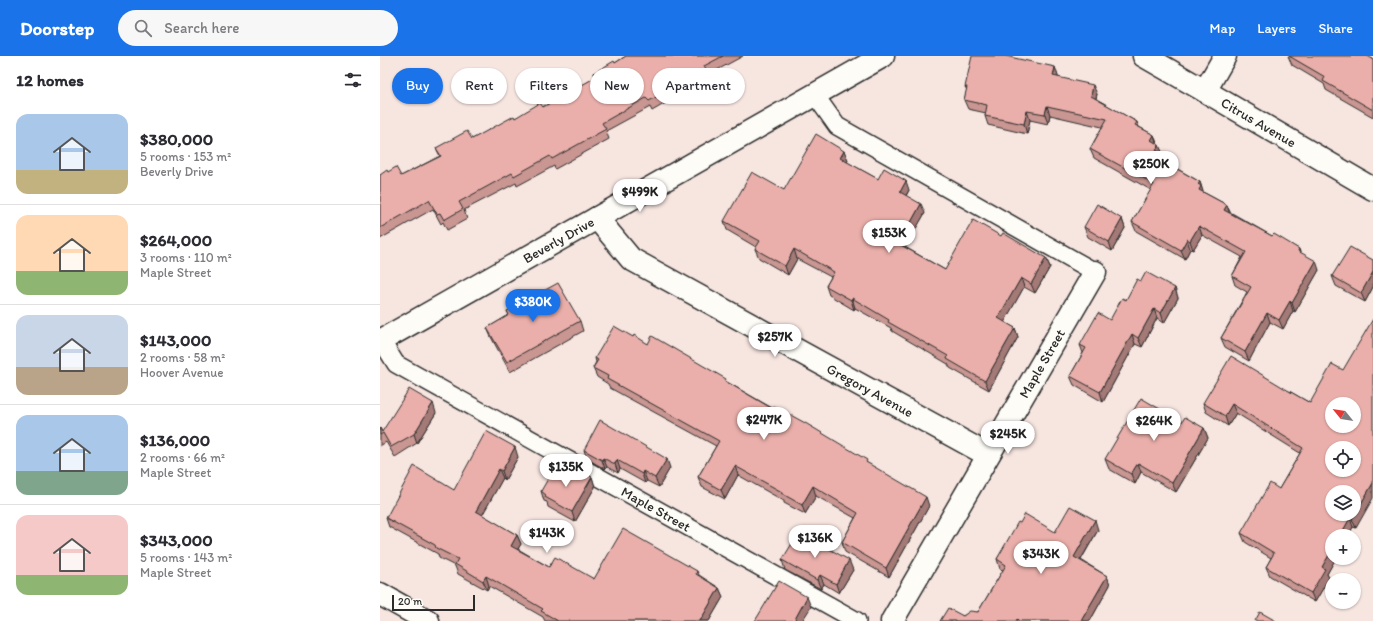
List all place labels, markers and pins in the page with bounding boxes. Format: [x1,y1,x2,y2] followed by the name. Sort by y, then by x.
[1123,151,1179,185] pin: $250K
[612,179,668,213] pin: $499K
[861,220,917,254] pin: $153K
[505,289,561,323] pin: $380K
[747,324,803,358] pin: $257K
[736,407,792,441] pin: $247K
[1126,408,1182,442] pin: $264K
[980,421,1036,455] pin: $245K
[538,454,594,488] pin: $135K
[519,520,575,554] pin: $143K
[787,525,843,559] pin: $136K
[1013,541,1069,575] pin: $343K

